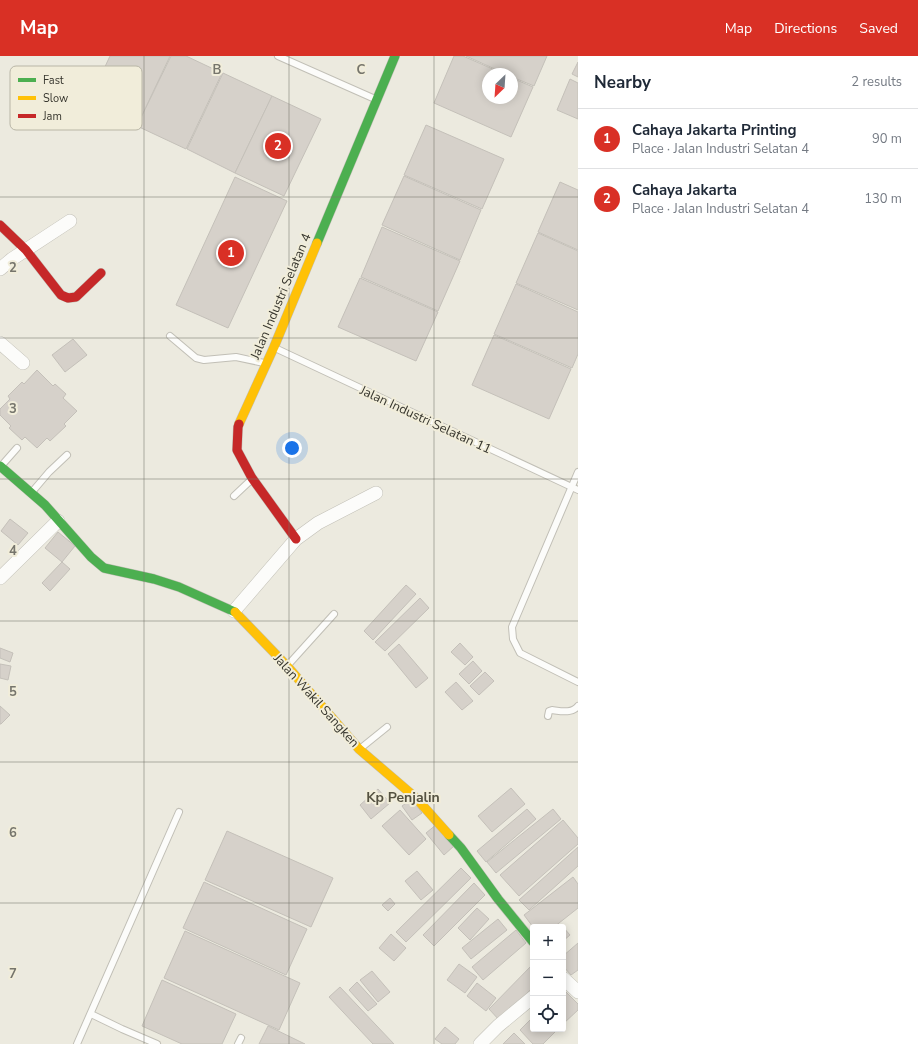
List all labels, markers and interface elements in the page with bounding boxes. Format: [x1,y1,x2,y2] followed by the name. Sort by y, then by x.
[20,15,58,41] text: Map
[725,19,752,38] text: Map
[774,19,837,38] text: Directions
[859,19,898,38] text: Saved
[213,61,222,79] text: B
[357,61,366,79] text: C
[10,66,142,130] legend
[482,68,518,104] north arrow
[594,71,651,94] text: Nearby
[43,73,64,88] text: Fast
[851,73,902,91] text: 2 results
[43,91,68,106] text: Slow
[42,109,62,124] text: Jam
[632,120,797,140] text: Cahaya Jakarta Printing
[603,130,611,148] text: 1
[872,130,902,148] text: 90 m
[265,131,291,161] pin: 2
[632,140,809,158] text: Place · Jalan Industri Selatan 4
[632,180,737,200] text: Cahaya Jakarta
[603,190,611,208] text: 2
[864,190,902,208] text: 130 m
[632,200,809,218] text: Place · Jalan Industri Selatan 4
[246,230,316,363] street label: Jalan Industri Selatan 4
[218,238,244,268] pin: 1
[9,259,17,277] text: 2
[356,381,494,458] street label: Jalan Industri Selatan 11
[9,400,17,418] text: 3
[282,438,302,458] your location
[9,542,17,560] text: 4
[269,649,363,751] street label: Jalan Wakil Sangken
[9,683,17,701] text: 5
[366,788,440,807] district label: Kp Penjalin
[9,824,17,842] text: 6
[530,924,566,1032] map controls
[530,924,566,960] button: +
[530,960,566,996] button: −
[9,965,17,983] text: 7
[530,996,566,1032] button: locate

